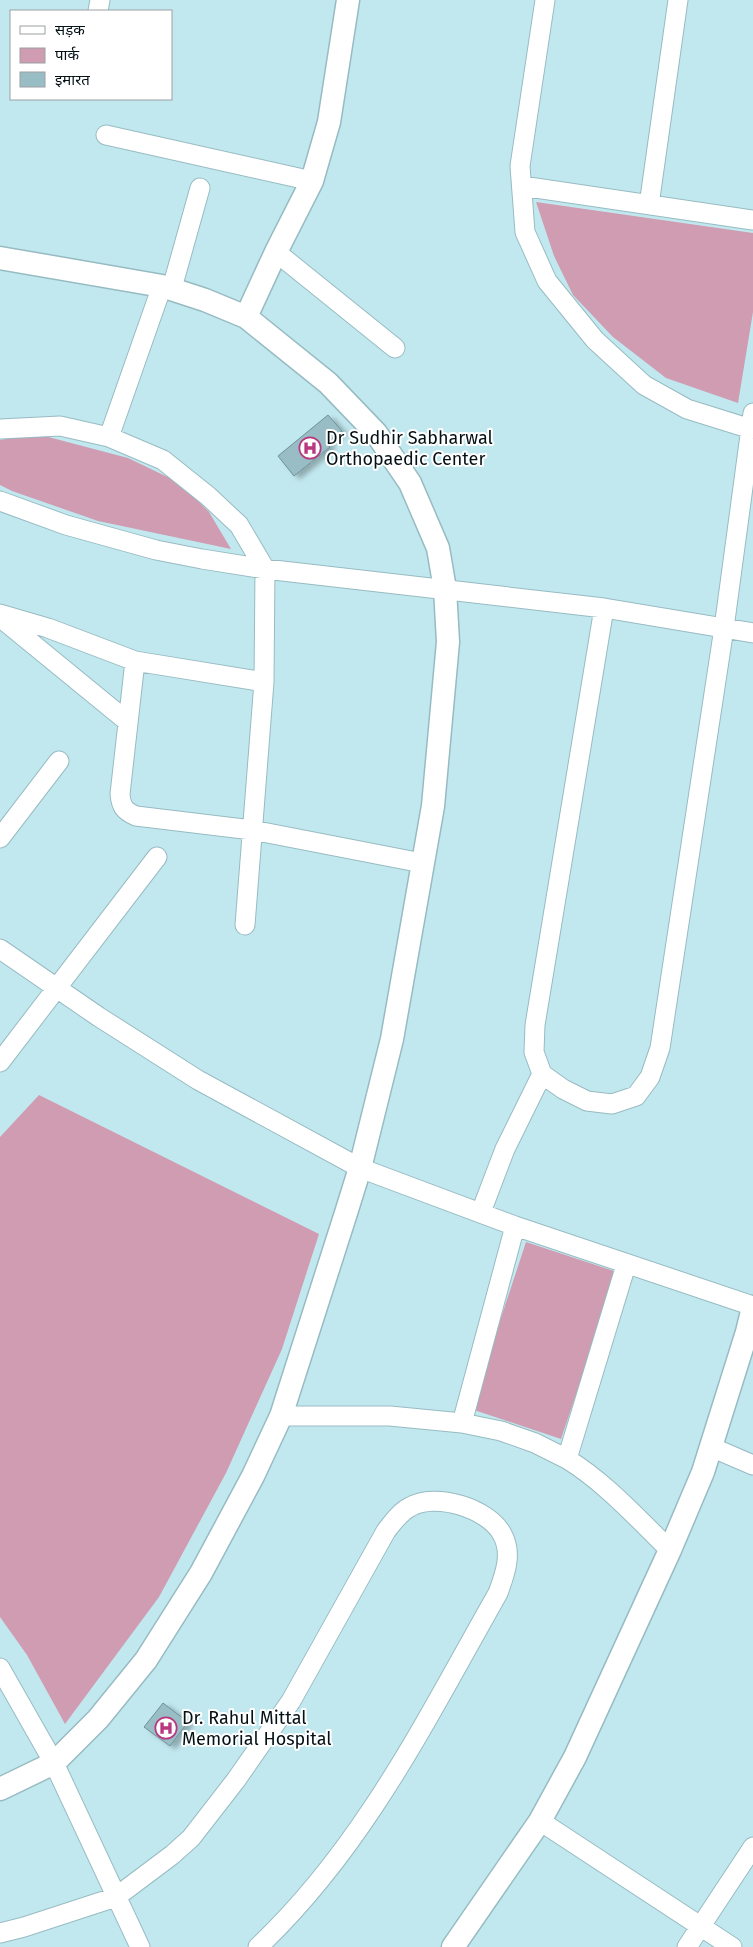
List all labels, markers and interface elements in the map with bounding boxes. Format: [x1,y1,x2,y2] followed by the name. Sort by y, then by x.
[10,10,172,100] legend
[55,21,85,39] text: सड़क
[55,46,79,64] text: पार्क
[55,71,90,89] text: इमारत
[326,427,493,470] place label: Dr Sudhir Sabharwal Orthopaedic Center
[298,436,322,460] hospital icon: Dr Sudhir Sabharwal Orthopaedic Center
[182,1707,332,1750] place label: Dr. Rahul Mittal Memorial Hospital
[154,1716,178,1740] hospital icon: Dr. Rahul Mittal Memorial Hospital

